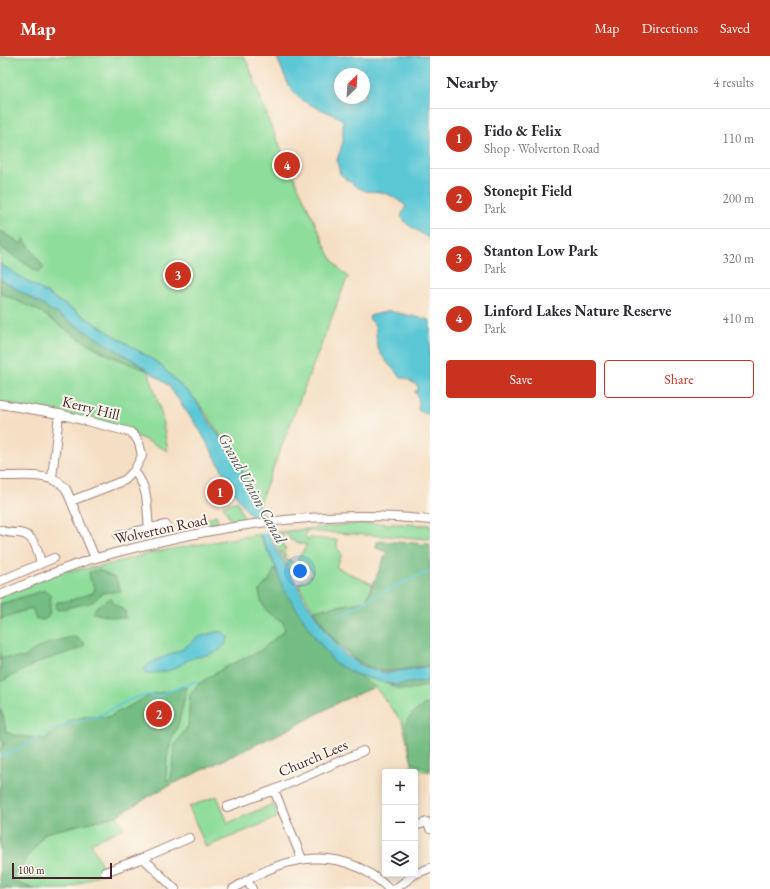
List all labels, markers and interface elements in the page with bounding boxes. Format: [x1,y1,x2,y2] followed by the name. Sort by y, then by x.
[20,16,56,41] text: Map
[594,19,620,37] text: Map
[642,19,698,37] text: Directions
[720,19,750,37] text: Saved
[334,68,370,104] north arrow
[446,71,498,93] text: Nearby
[713,74,754,91] text: 4 results
[484,121,562,140] text: Fido & Felix
[456,130,462,147] text: 1
[723,130,754,147] text: 110 m
[484,140,600,157] text: Shop · Wolverton Road
[274,150,300,180] pin: 4
[484,181,572,200] text: Stonepit Field
[456,190,462,207] text: 2
[723,190,754,207] text: 200 m
[484,200,506,217] text: Park
[484,241,598,260] text: Stanton Low Park
[456,250,462,267] text: 3
[723,250,754,267] text: 320 m
[165,260,191,290] pin: 3
[484,260,506,277] text: Park
[484,301,672,320] text: Linford Lakes Nature Reserve
[456,310,462,327] text: 4
[723,310,754,327] text: 410 m
[484,320,506,337] text: Park
[446,360,596,398] button: Save
[604,360,754,398] button: Share
[60,391,122,424] street label: Kerry Hill
[213,429,292,548] water label: Grand Union Canal
[207,477,233,507] pin: 1
[113,509,210,548] street label: Wolverton Road
[290,561,310,581] your location
[146,699,172,729] pin: 2
[275,734,350,781] street label: Church Lees
[382,769,418,877] map controls
[382,769,418,805] button: +
[382,805,418,841] button: −
[382,841,418,877] button: layers
[12,861,112,880] scale bar
[18,863,45,877] text: 100 m

